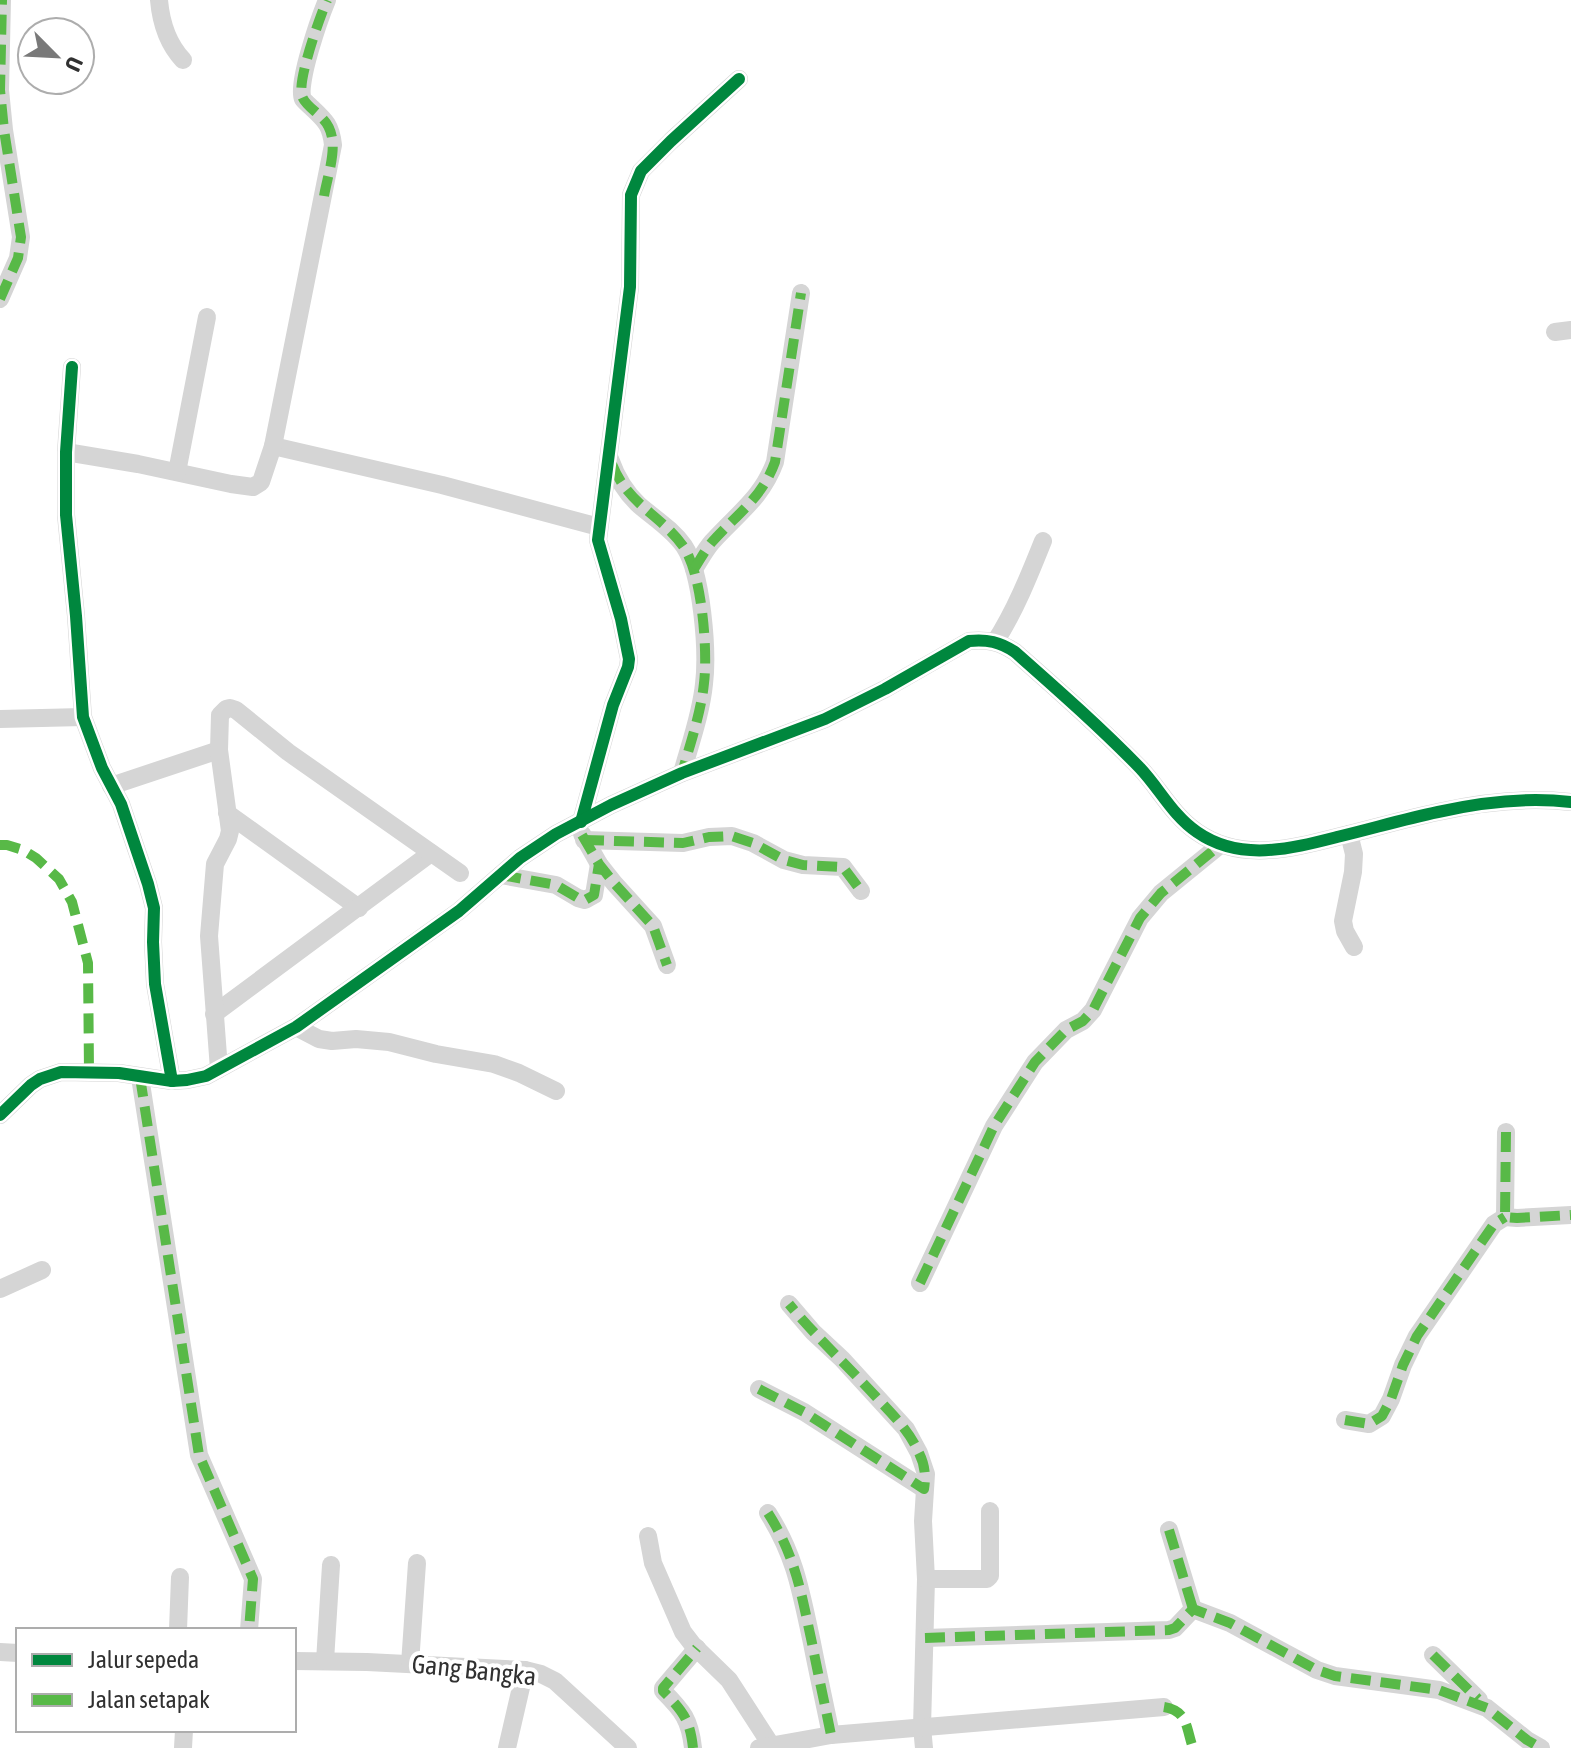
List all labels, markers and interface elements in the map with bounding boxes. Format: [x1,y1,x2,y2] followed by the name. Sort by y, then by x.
[16,16,96,96] north arrow
[60,53,89,75] text: U
[16,1628,296,1732] legend
[88,1646,199,1673] text: Jalur sepeda
[410,1649,538,1691] street label: Gang Bangka
[88,1686,210,1713] text: Jalan setapak

